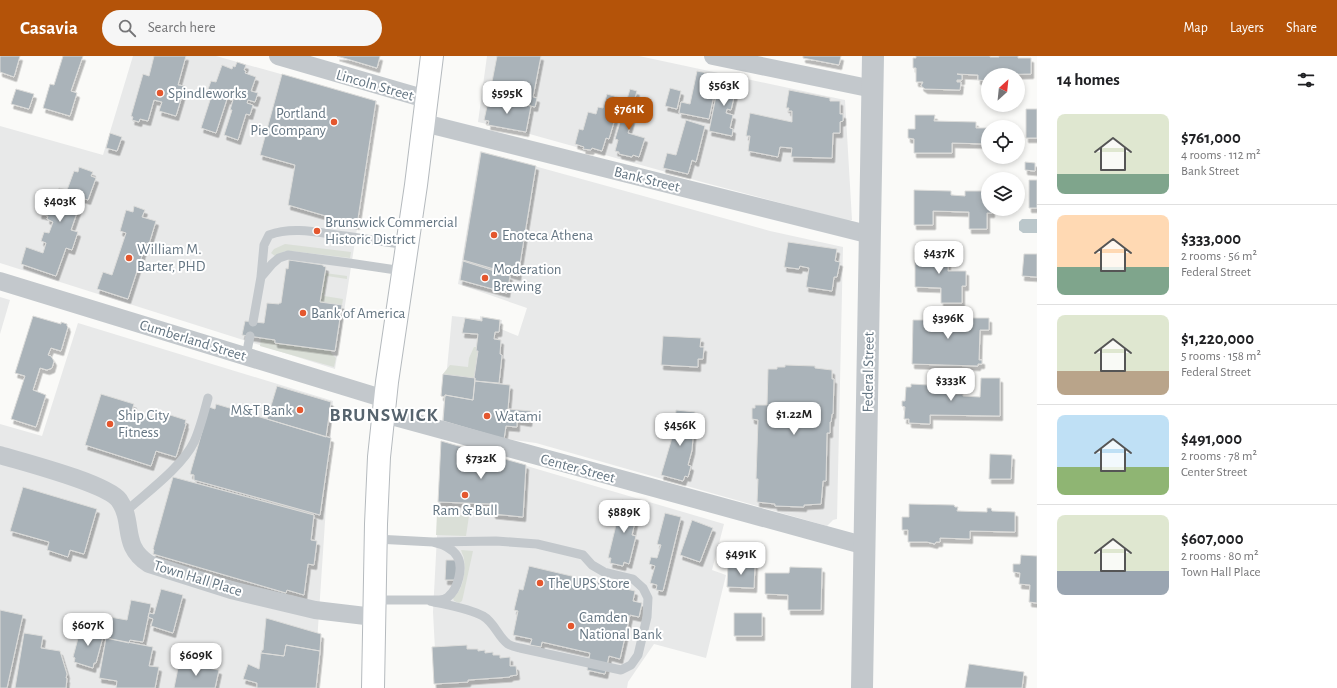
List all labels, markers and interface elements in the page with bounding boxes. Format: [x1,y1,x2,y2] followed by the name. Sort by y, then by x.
[102,10,382,46] search box
[116,17,138,39] icon: search
[20,19,78,38] text: Casavia
[148,20,216,35] text: Search here
[1183,21,1208,35] text: Map
[1230,21,1264,35] text: Layers
[1286,21,1317,35] text: Share
[334,67,416,104] street label: Lincoln Street
[981,68,1025,112] north arrow
[981,68,1025,216] map controls
[1295,69,1317,91] icon: filters
[1057,71,1120,88] text: 14 homes
[696,73,752,107] pin: $563K
[709,79,739,92] text: $563K
[479,81,535,115] pin: $595K
[168,86,247,101] place label: Spindleworks
[492,87,522,100] text: $595K
[155,88,165,98] marker: Spindleworks
[601,97,657,131] pin: $761K
[614,103,644,116] text: $761K
[250,106,327,138] place label: Portland Pie Company
[329,117,339,127] marker: Portland Pie Company
[981,120,1025,164] button: locate
[1181,129,1241,146] text: $761,000
[1089,130,1137,178] icon: home
[1181,149,1261,162] text: 4 rooms · 112 m²
[612,164,682,195] street label: Bank Street
[1181,165,1239,178] text: Bank Street
[981,172,1025,216] button: layers
[32,189,88,223] pin: $403K
[44,195,76,208] text: $403K
[325,215,458,247] place label: Brunswick Commercial Historic District
[312,226,322,236] marker: Brunswick Commercial Historic District
[502,228,593,243] place label: Enoteca Athena
[489,230,499,240] marker: Enoteca Athena
[1181,230,1241,247] text: $333,000
[1089,231,1137,279] icon: home
[911,241,967,275] pin: $437K
[137,242,206,274] place label: William M. Barter, PHD
[923,247,955,260] text: $437K
[1181,250,1257,263] text: 2 rooms · 56 m²
[124,253,134,263] marker: William M. Barter, PHD
[493,262,562,294] place label: Moderation Brewing
[1181,266,1251,279] text: Federal Street
[480,273,490,283] marker: Moderation Brewing
[311,306,406,321] place label: Bank of America
[920,306,976,340] pin: $396K
[298,308,308,318] marker: Bank of America
[932,312,964,325] text: $396K
[138,317,248,364] street label: Cumberland Street
[1181,330,1254,347] text: $1,220,000
[860,331,877,412] street label: Federal Street
[1089,331,1137,379] icon: home
[1181,350,1261,363] text: 5 rooms · 158 m²
[1181,366,1251,379] text: Federal Street
[923,368,979,402] pin: $333K
[936,374,966,387] text: $333K
[761,402,827,436] pin: $1.22M
[231,403,292,418] place label: M&T Bank
[295,405,305,415] marker: M&T Bank
[329,406,439,425] district label: BRUNSWICK
[118,408,170,440] place label: Ship City Fitness
[776,408,812,421] text: $1.22M
[495,409,542,424] place label: Watami
[482,411,492,421] marker: Watami
[652,413,708,447] pin: $456K
[105,419,115,429] marker: Ship City Fitness
[664,419,696,432] text: $456K
[1181,430,1242,447] text: $491,000
[1089,431,1137,479] icon: home
[453,446,509,480] pin: $732K
[1181,450,1257,463] text: 2 rooms · 78 m²
[539,451,617,486] street label: Center Street
[466,452,496,465] text: $732K
[1181,466,1247,479] text: Center Street
[460,490,470,500] marker: Ram & Bull
[596,500,652,534] pin: $889K
[432,503,498,518] place label: Ram & Bull
[608,506,640,519] text: $889K
[1181,530,1244,547] text: $607,000
[1089,531,1137,579] icon: home
[713,542,769,576] pin: $491K
[726,548,756,561] text: $491K
[1181,550,1258,563] text: 2 rooms · 80 m²
[152,558,244,599] street label: Town Hall Place
[1181,566,1261,579] text: Town Hall Place
[548,576,630,591] place label: The UPS Store
[535,578,545,588] marker: The UPS Store
[579,610,662,642] place label: Camden National Bank
[60,613,116,647] pin: $607K
[72,619,104,632] text: $607K
[566,621,576,631] marker: Camden National Bank
[168,643,224,677] pin: $609K
[180,649,212,662] text: $609K

